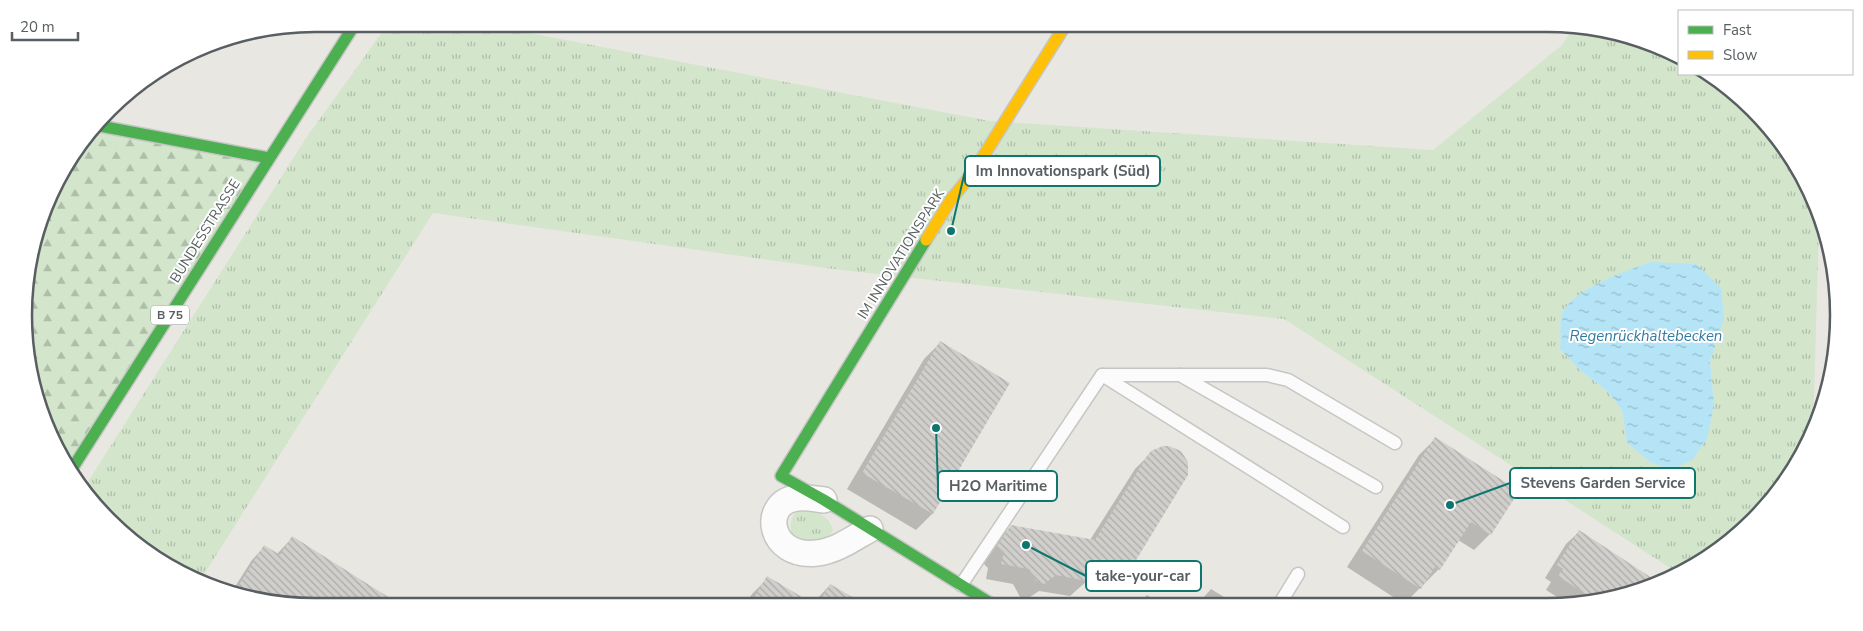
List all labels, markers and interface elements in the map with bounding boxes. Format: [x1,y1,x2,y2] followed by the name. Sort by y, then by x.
[12,10,79,42] scale bar
[1678,10,1853,75] legend
[20,17,55,37] text: 20 m
[1723,20,1752,40] text: Fast
[1723,45,1758,65] text: Slow
[965,156,1160,186] callout: Im Innovationspark (Süd)
[975,161,1151,181] text: Im Innovationspark (Süd)
[166,176,244,286] street label: BUNDESSTRASSE
[853,185,949,323] street label: IM INNOVATIONSPARK
[151,306,189,324] road number: B 75
[1570,326,1722,346] water label: Regenrückhaltebecken
[1510,468,1695,498] callout: Stevens Garden Service
[938,471,1057,501] callout: H2O Maritime
[1521,473,1685,493] text: Stevens Garden Service
[949,476,1047,496] text: H2O Maritime
[1086,561,1201,591] callout: take-your-car
[1096,566,1191,586] text: take-your-car

